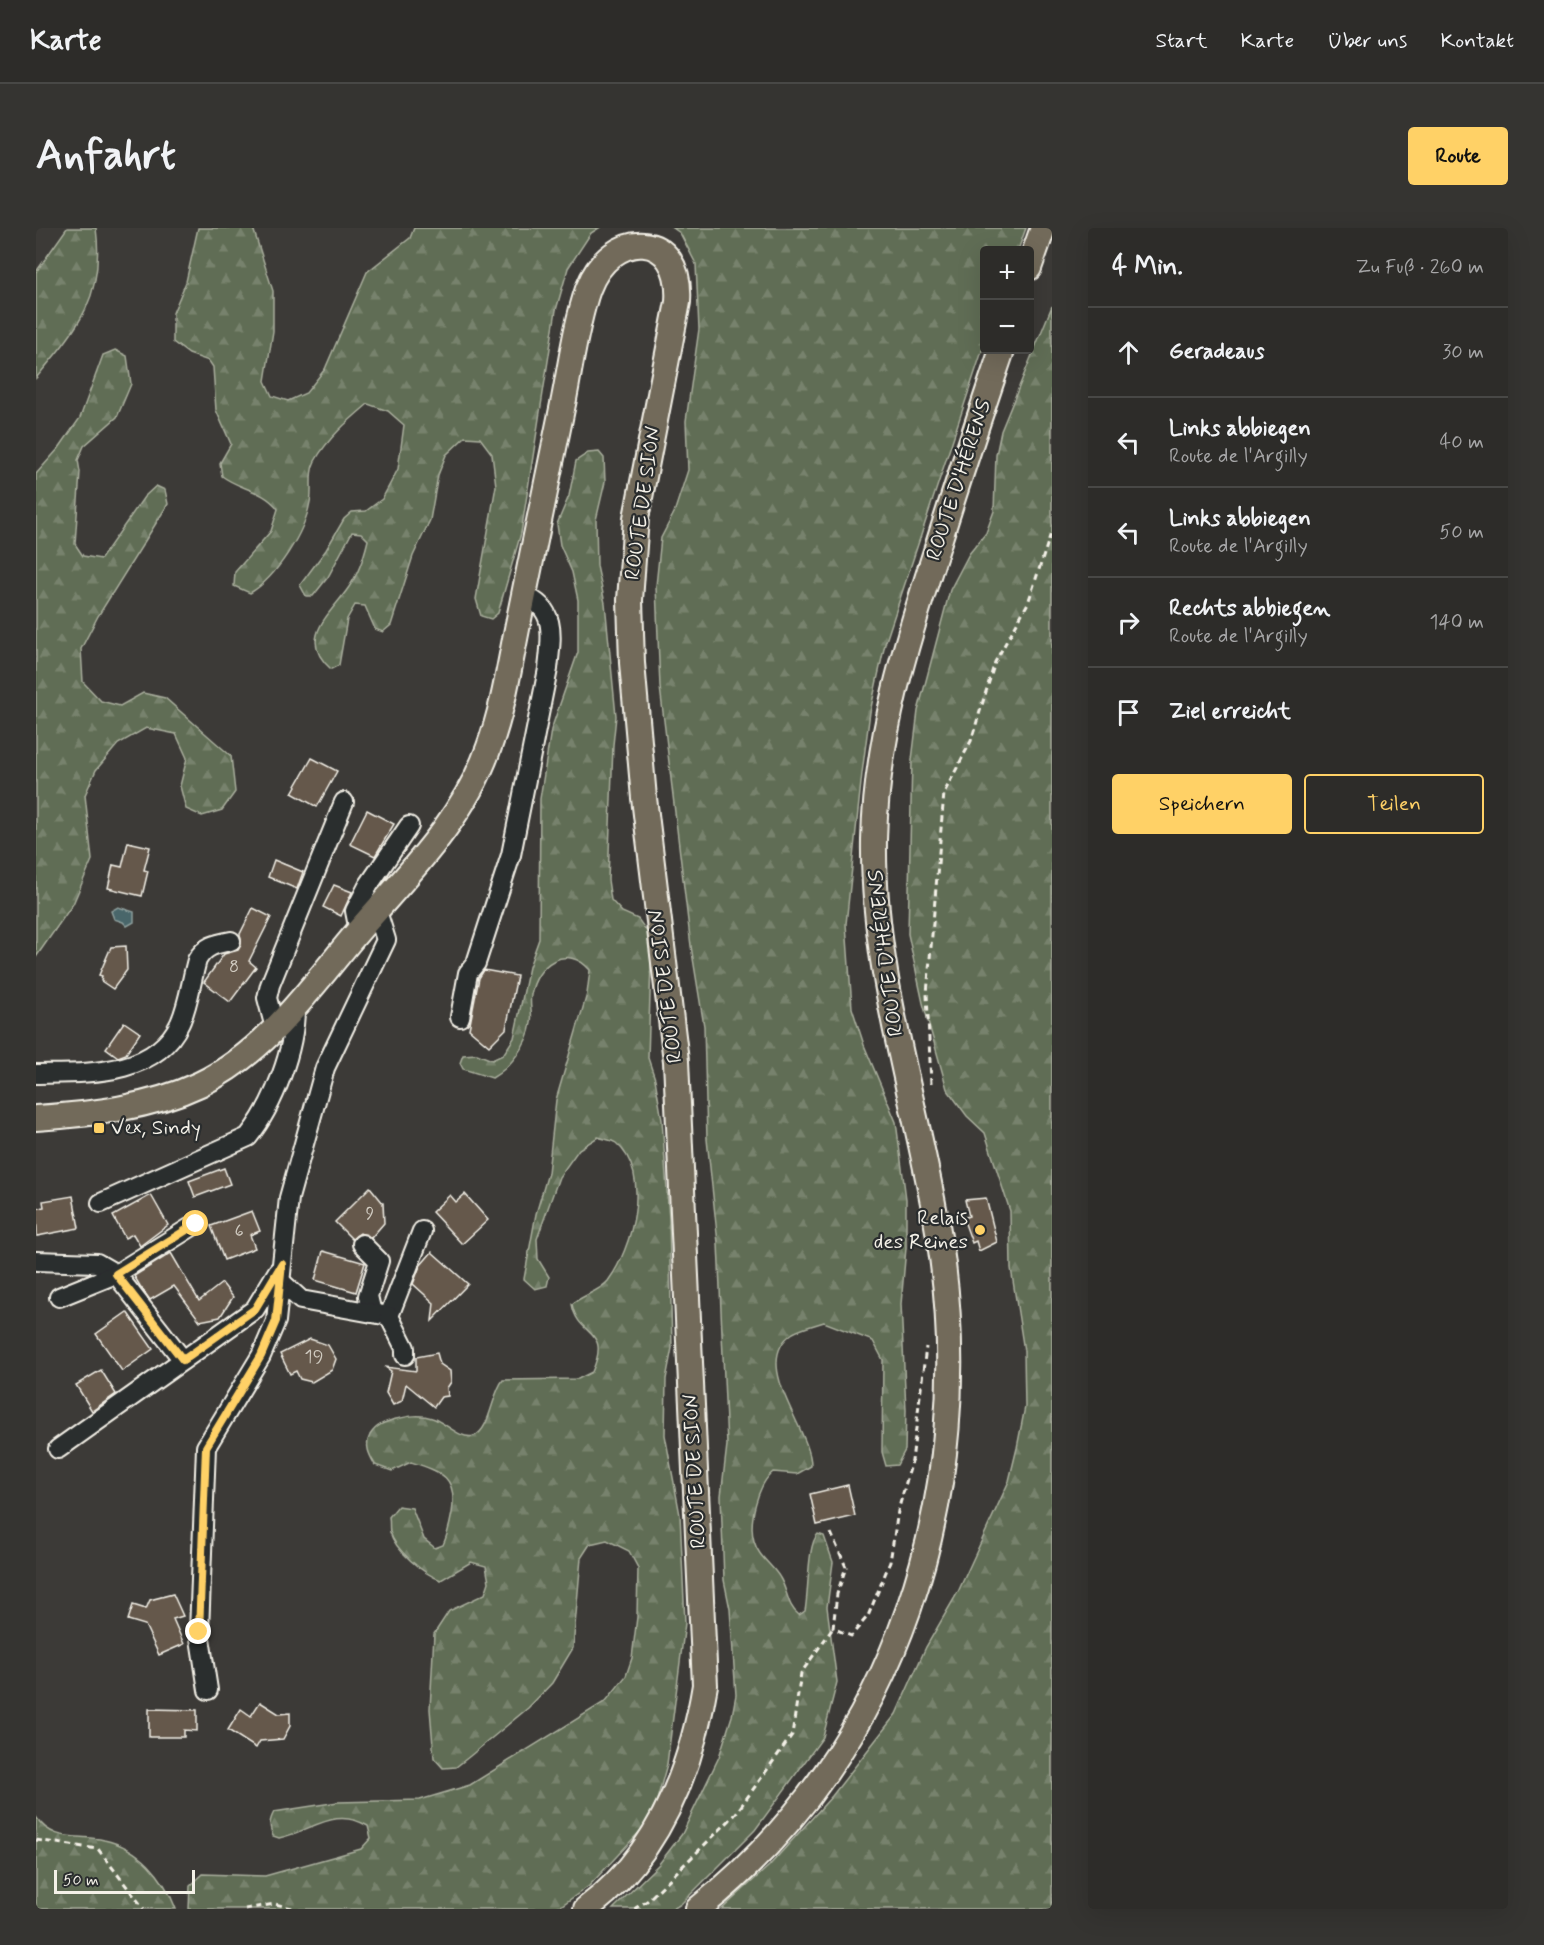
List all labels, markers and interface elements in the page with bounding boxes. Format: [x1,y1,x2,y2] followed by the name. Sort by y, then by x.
[30,23,102,60] text: Karte
[1156,27,1208,55] text: Start
[1241,27,1294,55] text: Karte
[1327,27,1407,55] text: Über uns
[1440,27,1514,55] text: Kontakt
[1408,127,1508,185] button: Route
[36,129,176,184] text: Anfahrt
[980,246,1034,354] map controls
[980,246,1034,300] button: +
[1112,250,1183,284] text: 4 Min.
[1356,254,1484,281] text: Zu Fuß · 260 m
[980,300,1034,354] button: −
[1112,336,1145,369] icon: ahead
[1169,338,1264,366] text: Geradeaus
[1442,339,1484,366] text: 30 m
[920,396,998,564] street label: ROUTE D'HÉRENS
[1169,415,1311,443] text: Links abbiegen
[618,424,668,582] street label: ROUTE DE SION
[1112,426,1145,459] icon: left
[1440,429,1484,456] text: 40 m
[1169,443,1308,470] text: Route de l'Argilly
[1169,505,1311,533] text: Links abbiegen
[1112,516,1145,549] icon: left
[1439,519,1484,546] text: 50 m
[1169,533,1308,560] text: Route de l'Argilly
[1169,595,1330,623] text: Rechts abbiegen
[1112,606,1145,639] icon: right
[1430,609,1484,636] text: 140 m
[1169,623,1308,650] text: Route de l'Argilly
[1112,696,1145,729] icon: arrive
[1169,698,1291,726] text: Ziel erreicht
[1112,774,1292,834] button: Speichern
[1304,774,1484,834] button: Teilen
[862,868,910,1038] street label: ROUTE D'HÉRENS
[643,907,689,1065] street label: ROUTE DE SION
[229,955,239,979] house number: 8
[111,1114,201,1142] place label: Vex, Sindy
[92,1121,106,1135] marker: Vex, Sindy
[366,1202,375,1226] house number: 9
[874,1204,968,1256] place label: Relais des Reines
[182,1210,208,1236] route start
[234,1219,244,1243] house number: 6
[973,1223,987,1237] marker: Relais des Reines
[305,1345,323,1369] house number: 19
[677,1393,713,1549] street label: ROUTE DE SION
[185,1618,211,1644] route end
[54,1867,195,1894] scale bar
[63,1870,99,1891] text: 50 m

